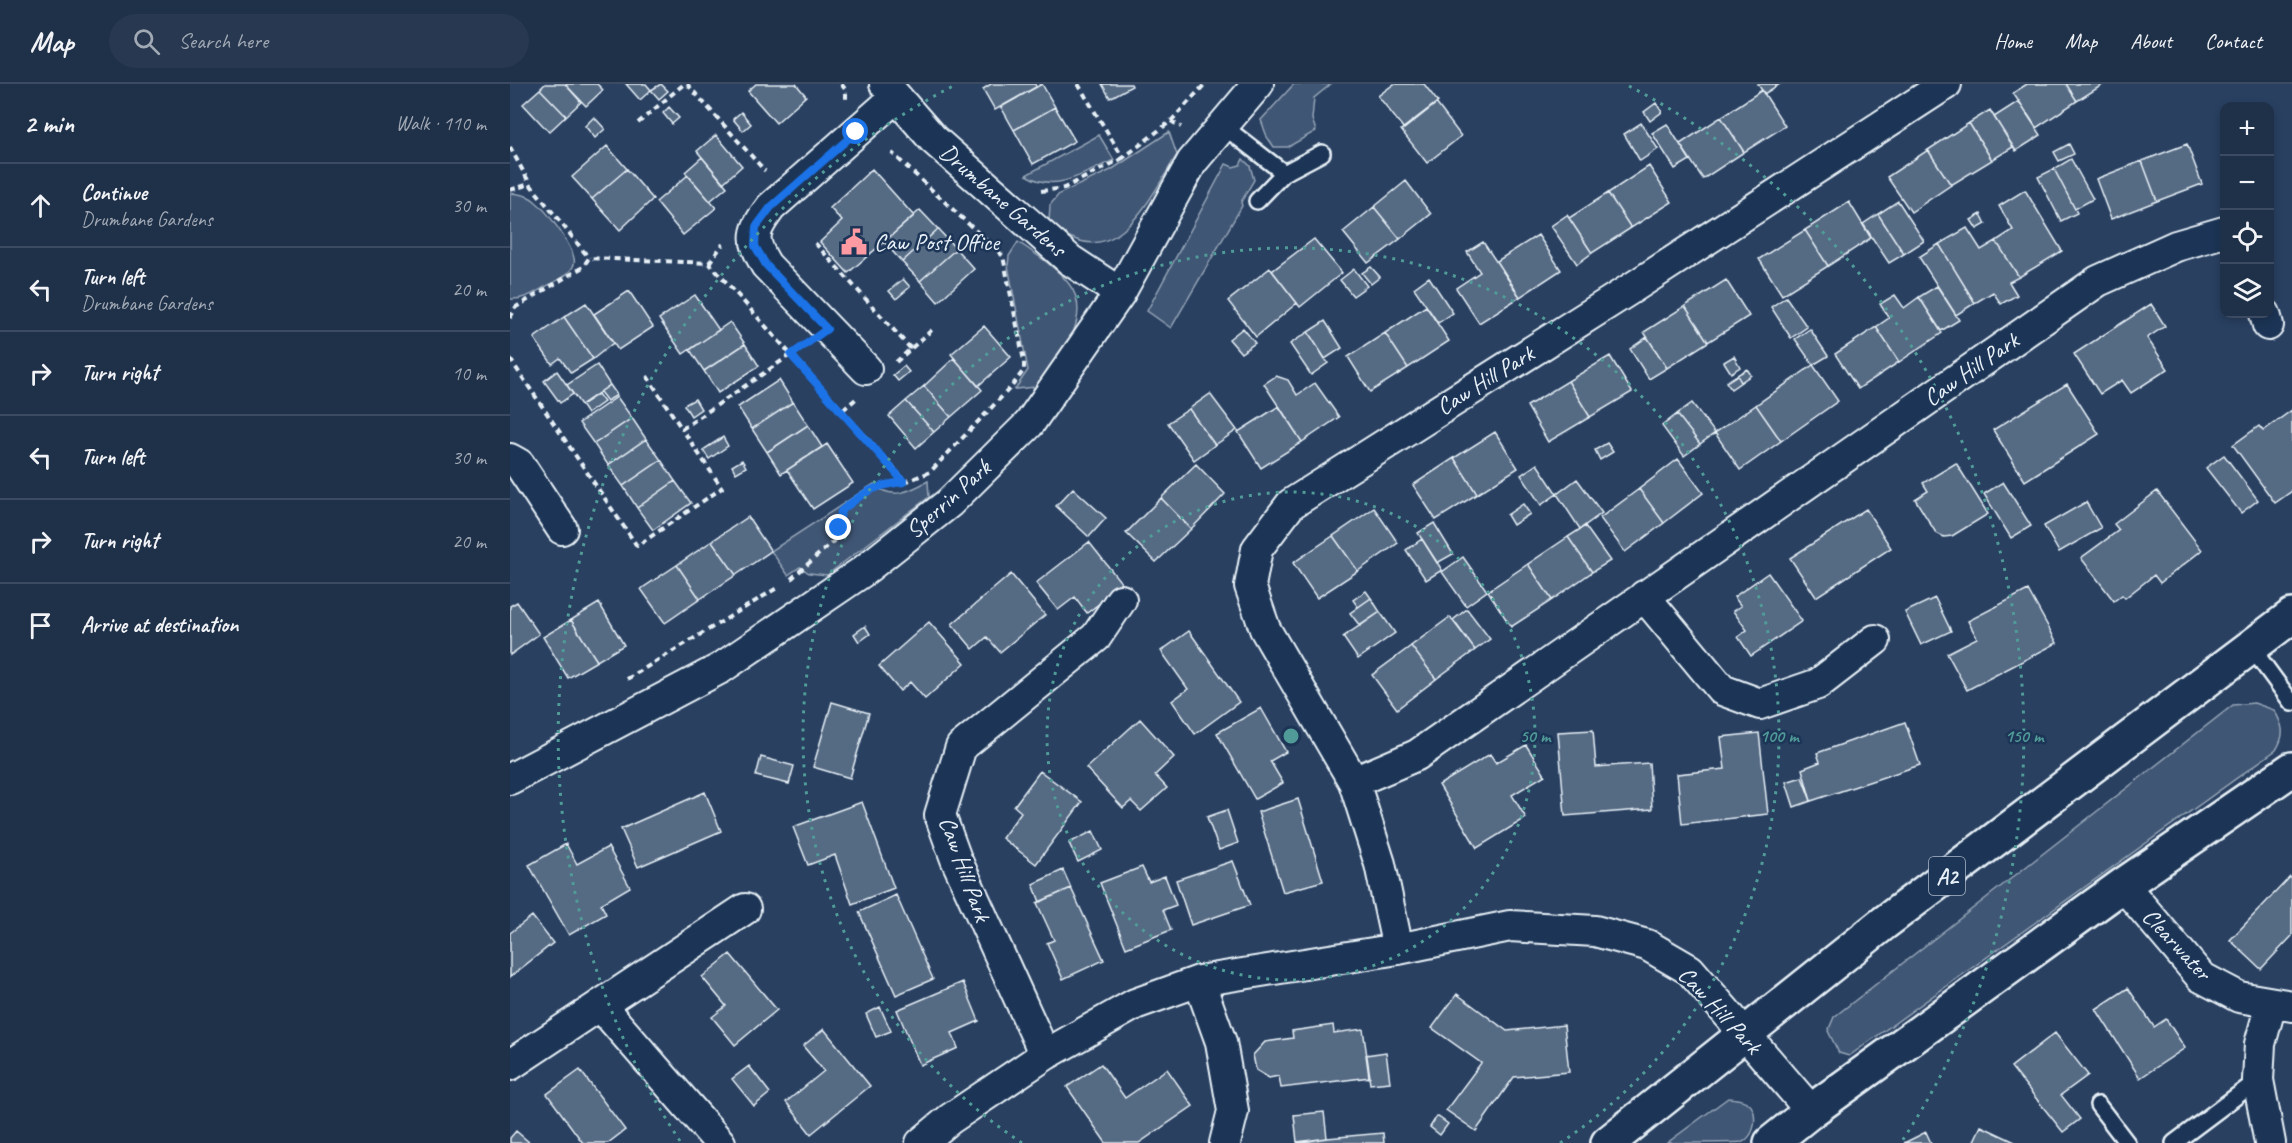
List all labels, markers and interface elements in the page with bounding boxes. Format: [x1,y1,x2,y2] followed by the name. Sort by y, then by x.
[109,14,529,68] search box
[30,24,73,59] text: Map
[130,25,163,58] icon: search
[178,27,268,55] text: Search here
[1994,28,2032,54] text: Home
[2065,28,2097,54] text: Map
[2130,28,2172,54] text: About
[2205,28,2262,54] text: Contact
[2220,102,2274,318] map controls
[2220,102,2274,156] button: +
[24,107,74,140] text: 2 min
[396,111,486,136] text: Walk · 110 m
[842,118,868,144] route start
[934,137,1074,264] street label: Drumbane Gardens
[2220,156,2274,210] button: −
[81,179,147,207] text: Continue
[24,189,57,222] icon: ahead
[452,193,486,218] text: 30 m
[81,207,213,232] text: Drumbane Gardens
[2220,210,2274,264] button: locate
[839,227,869,257] public building icon: Caw Post Office
[874,227,1001,257] place label: Caw Post Office
[81,263,145,291] text: Turn left
[2220,264,2274,318] button: layers
[24,273,57,306] icon: left
[452,277,486,302] text: 20 m
[81,291,213,316] text: Drumbane Gardens
[1918,324,2026,413] street label: Caw Hill Park
[1431,337,1541,422] street label: Caw Hill Park
[24,357,57,390] icon: right
[81,359,158,387] text: Turn right
[452,361,486,386] text: 10 m
[24,441,57,474] icon: left
[81,443,145,471] text: Turn left
[452,445,486,470] text: 30 m
[899,451,998,545] street label: Sperrin Park
[825,514,851,540] route end
[24,525,57,558] icon: right
[81,527,158,555] text: Turn right
[452,529,486,554] text: 20 m
[24,609,57,642] icon: arrive
[81,611,238,639] text: Arrive at destination
[1520,725,1552,747] text: 50 m
[1760,725,1800,747] text: 100 m
[2005,725,2045,747] text: 150 m
[1281,726,1301,746] centre of rings
[932,812,999,928] street label: Caw Hill Park
[1929,857,1965,895] road number: A2
[2136,902,2220,988] street label: Clearwater
[1672,960,1770,1062] street label: Caw Hill Park

